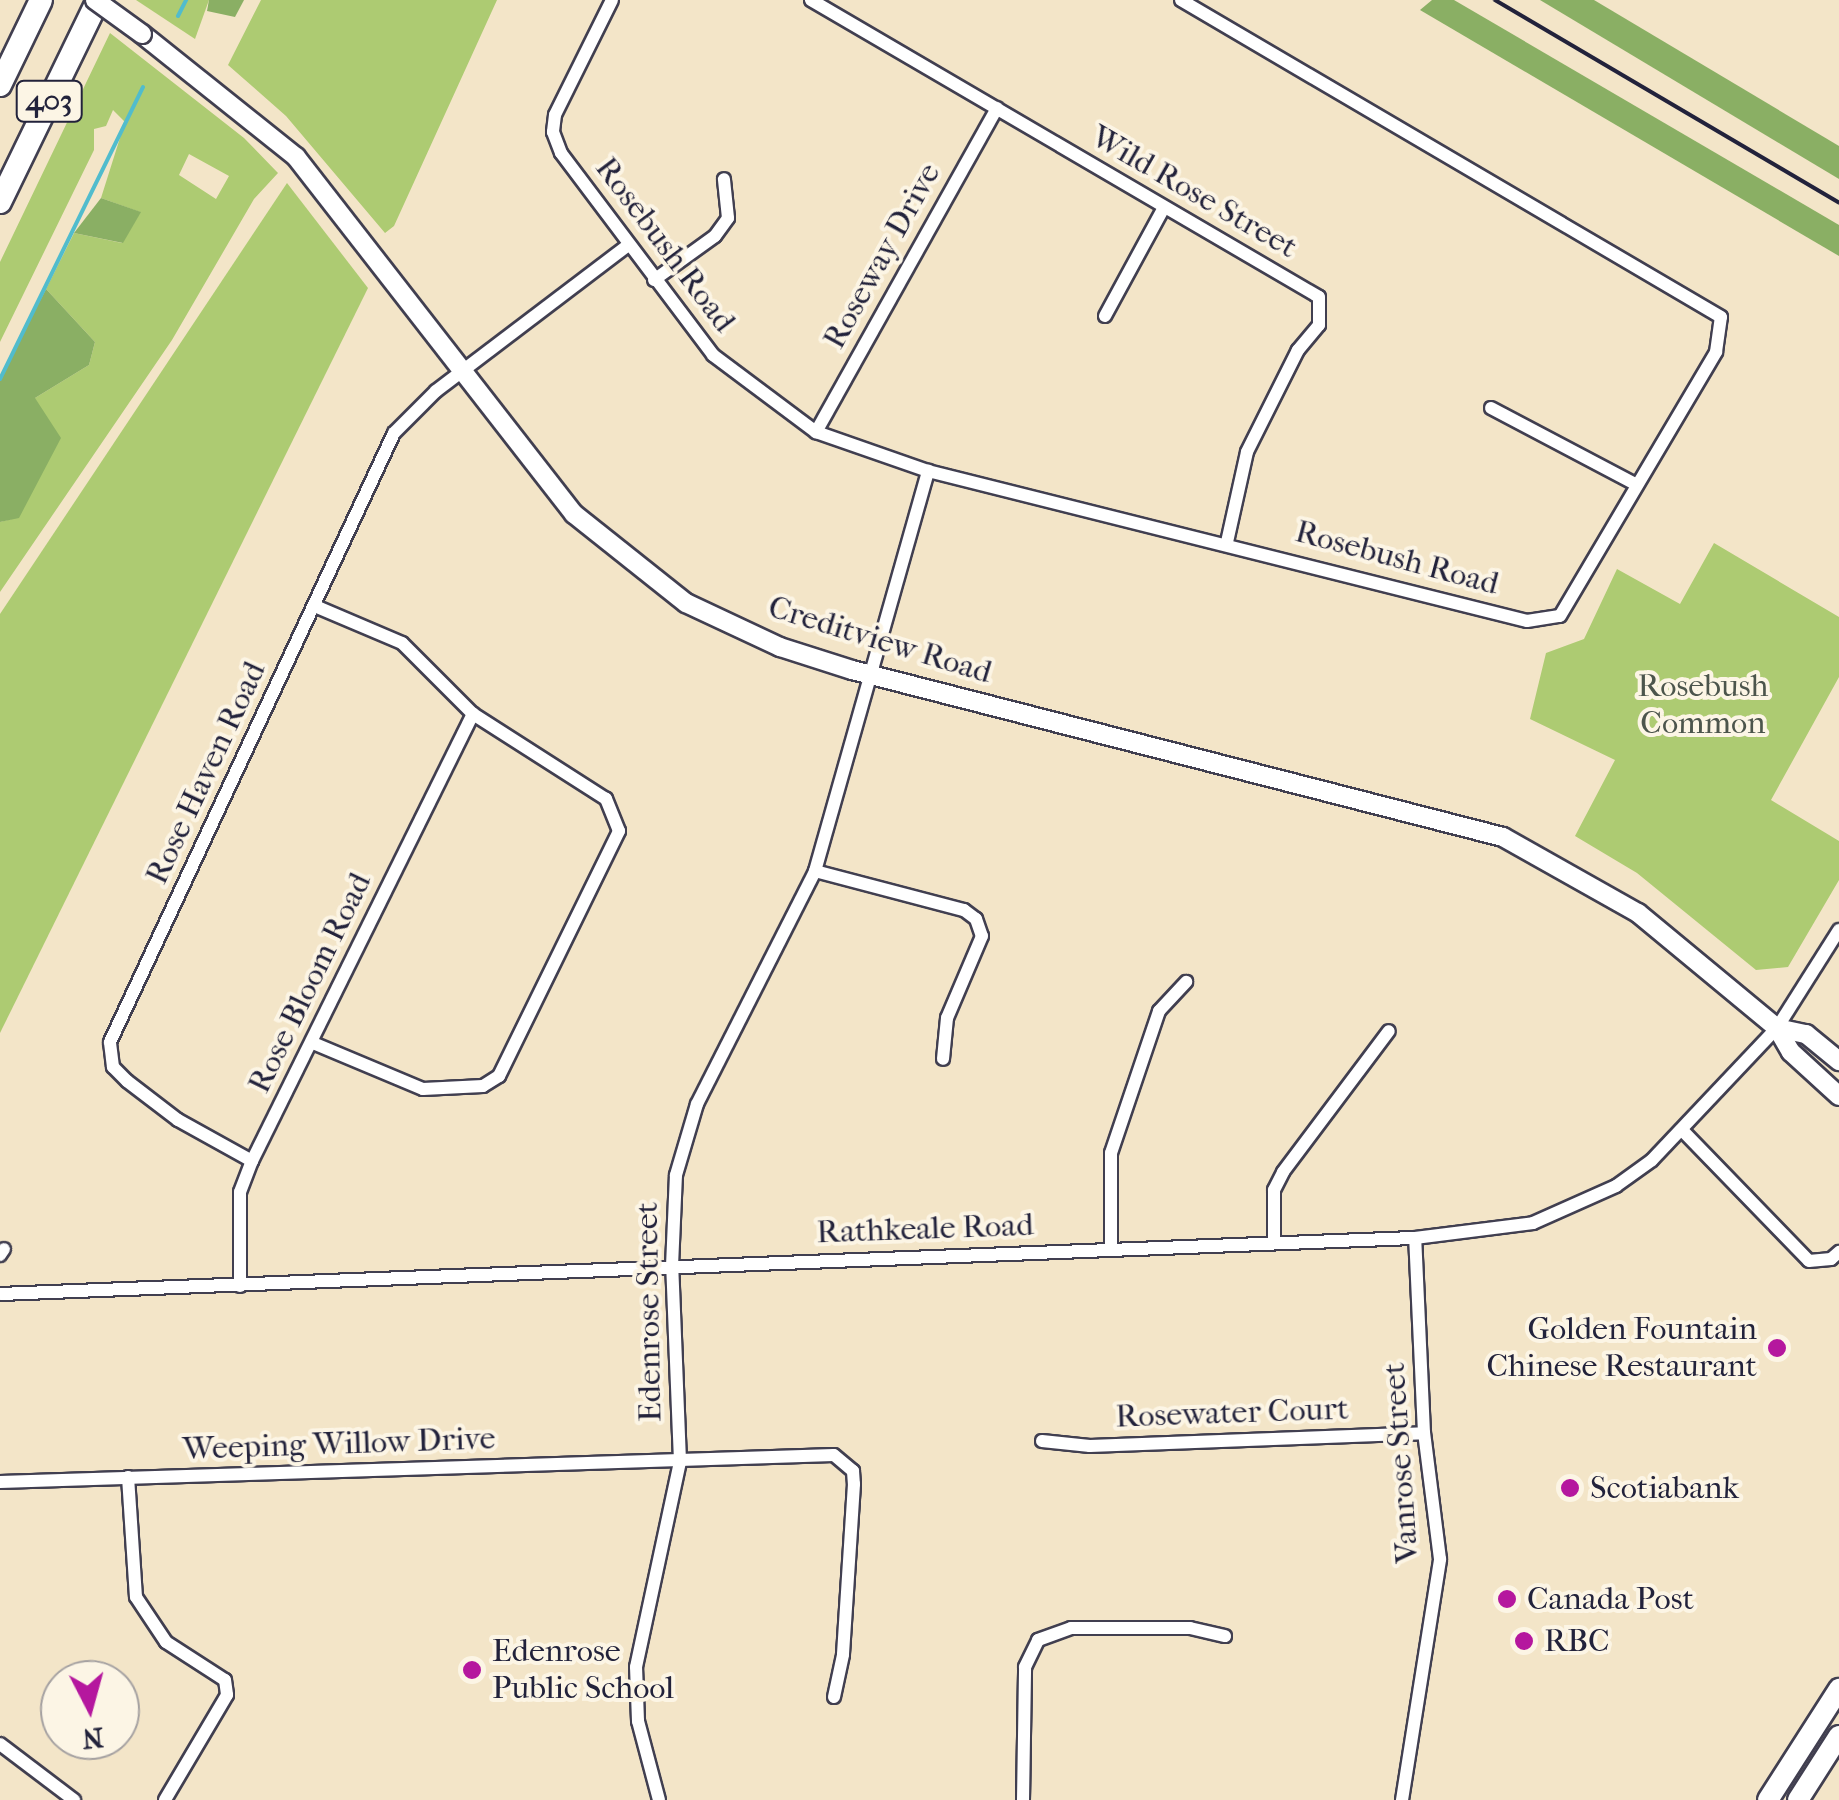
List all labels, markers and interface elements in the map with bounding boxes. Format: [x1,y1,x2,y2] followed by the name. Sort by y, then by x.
[14,76,84,126] road number: 403
[1084,117,1304,267] street label: Wild Rose Street
[587,150,743,340] street label: Rosebush Road
[815,157,949,355] street label: Roseway Drive
[1291,512,1503,604] street label: Rosebush Road
[764,588,996,692] street label: Creditview Road
[138,656,274,890] street label: Rose Haven Road
[1638,668,1768,743] park label: Rosebush Common
[240,867,380,1099] street label: Rose Bloom Road
[628,1202,670,1422] street label: Edenrose Street
[816,1206,1034,1252] street label: Rathkeale Road
[1486,1311,1757,1386] place label: Golden Fountain Chinese Restaurant
[1766,1337,1788,1359] marker: Golden Fountain Chinese Restaurant
[1375,1362,1427,1564] street label: Vanrose Street
[1115,1390,1349,1436] street label: Rosewater Court
[182,1419,496,1469] street label: Weeping Willow Drive
[1590,1469,1739,1507] place label: Scotiabank
[1559,1477,1581,1499] marker: Scotiabank
[1527,1580,1694,1618] place label: Canada Post
[1496,1588,1518,1610] marker: Canada Post
[1544,1622,1610,1660] place label: RBC
[1513,1630,1535,1652] marker: RBC
[492,1633,674,1708] place label: Edenrose Public School
[461,1659,483,1681] marker: Edenrose Public School
[40,1660,140,1760] north arrow
[81,1721,105,1756] text: N

